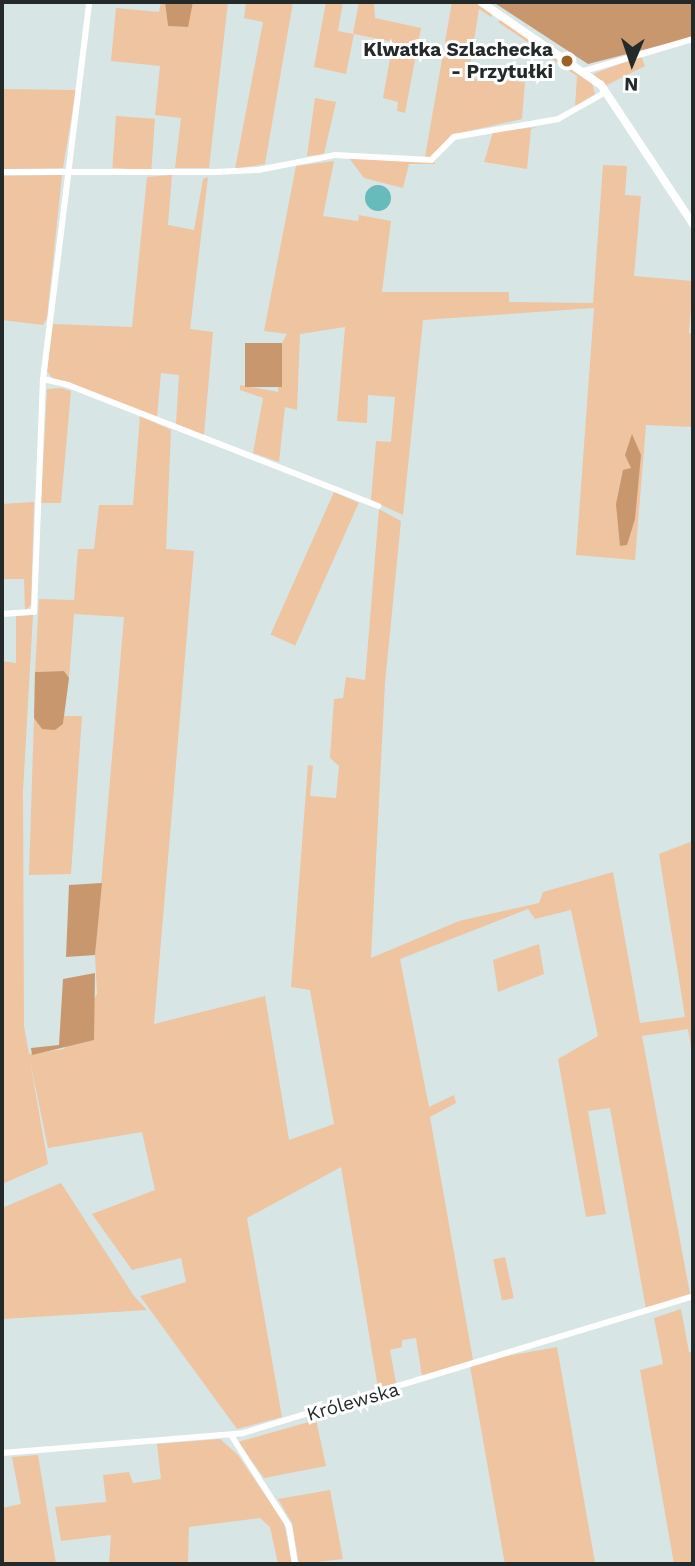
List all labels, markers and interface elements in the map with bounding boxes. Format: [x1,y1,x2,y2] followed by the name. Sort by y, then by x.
[597,28,667,98] north arrow
[363,39,553,83] place label: Klwatka Szlachecka - Przytułki
[559,53,575,69] marker: Klwatka Szlachecka - Przytułki
[624,73,639,96] text: N
[304,1378,402,1426] street label: Królewska

